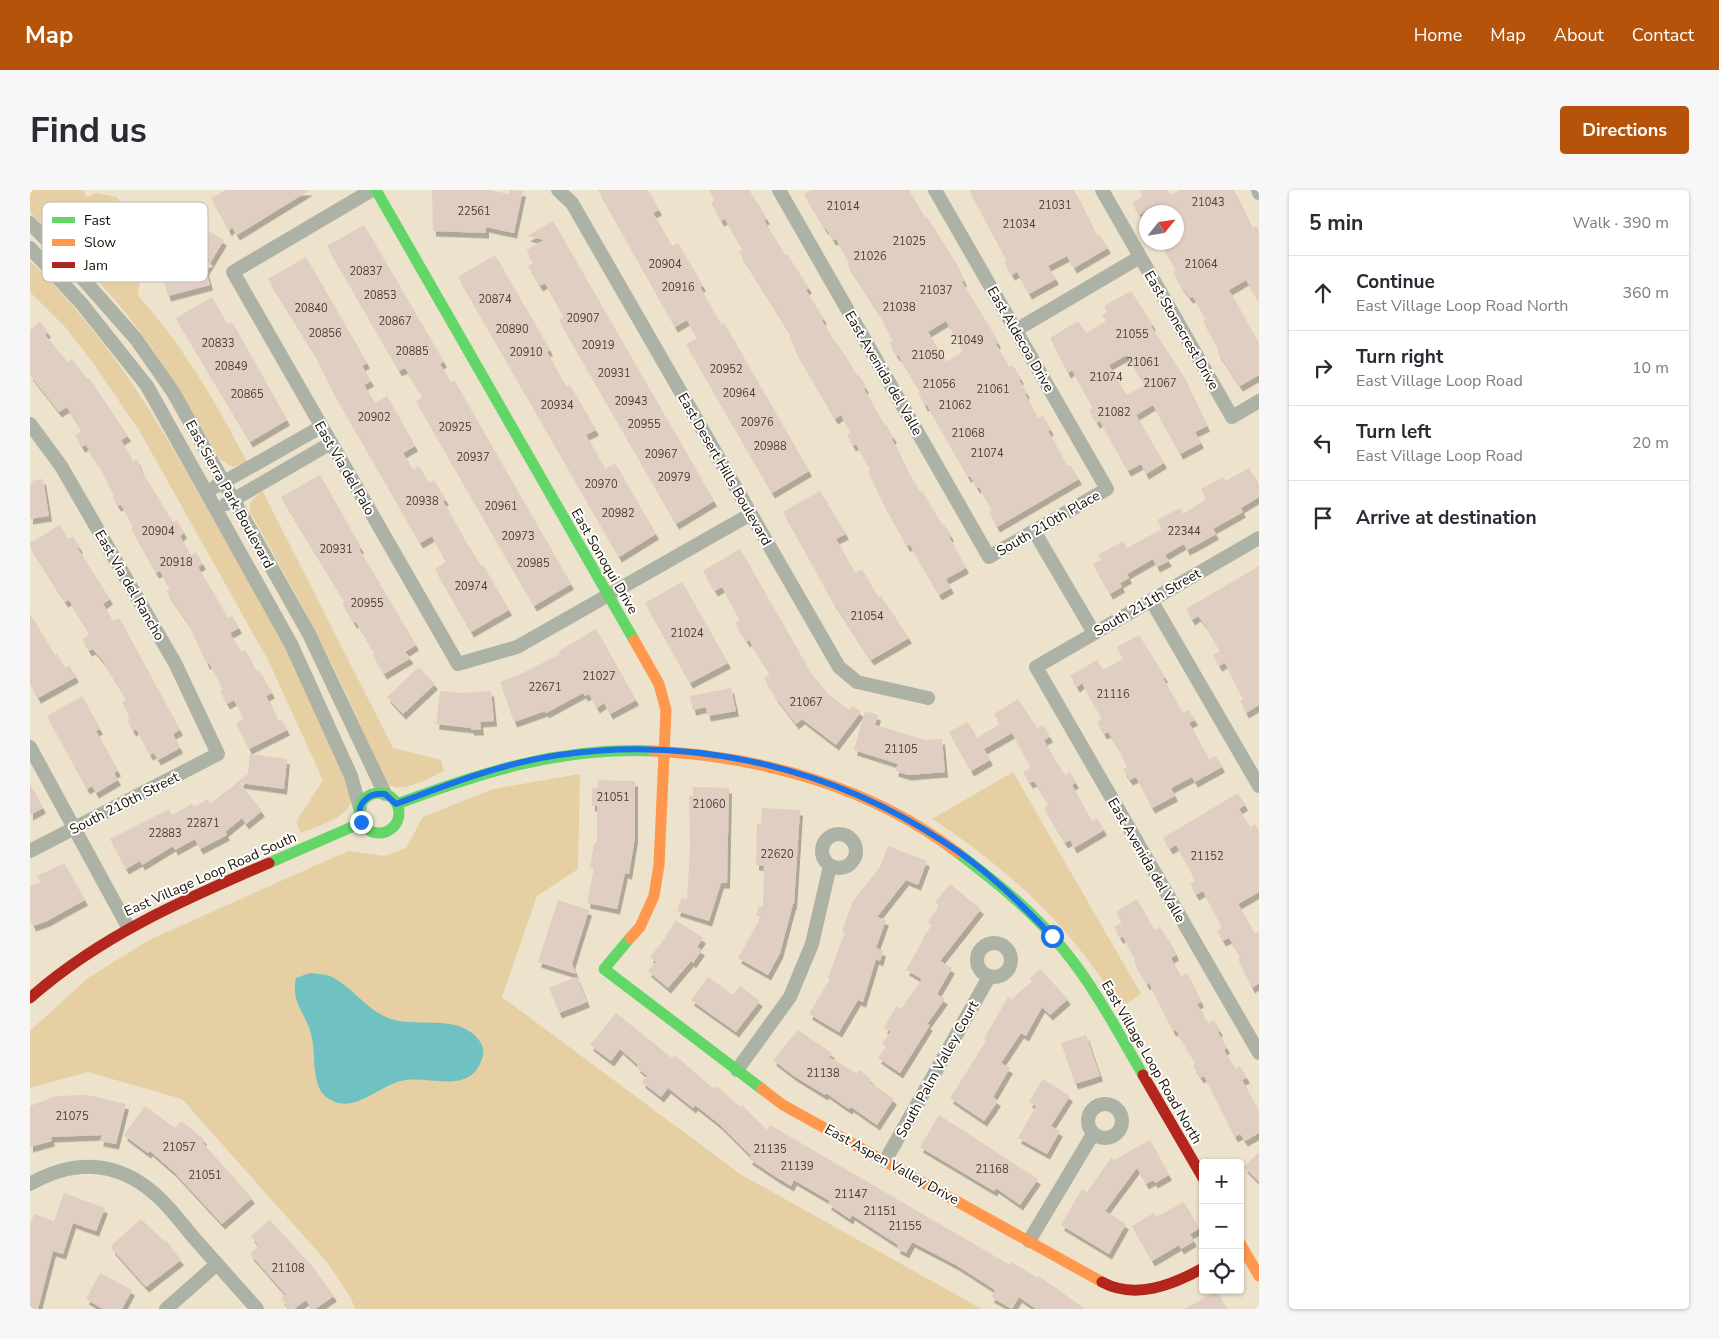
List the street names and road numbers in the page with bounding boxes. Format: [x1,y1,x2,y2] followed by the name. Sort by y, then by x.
[1140,267,1223,393] street label: East Stonecrest Drive
[983,283,1059,395] street label: East Aldecoa Drive
[840,308,927,439] street label: East Avenida del Valle
[673,390,776,549] street label: East Desert Hills Boulevard
[181,417,278,572] street label: East Sierra Park Boulevard
[310,418,379,519] street label: East Via del Palo
[993,486,1103,561] street label: South 210th Place
[567,505,643,617] street label: East Sonoqui Drive
[90,526,169,644] street label: East Via del Rancho
[1090,564,1204,641] street label: South 211th Street
[66,768,182,839] street label: South 210th Street
[1103,795,1190,926] street label: East Avenida del Valle
[121,828,299,921] street label: East Village Loop Road South
[1097,977,1206,1147] street label: East Village Loop Road North
[892,997,983,1141] street label: South Palm Valley Court
[821,1120,962,1209] street label: East Aspen Valley Drive

